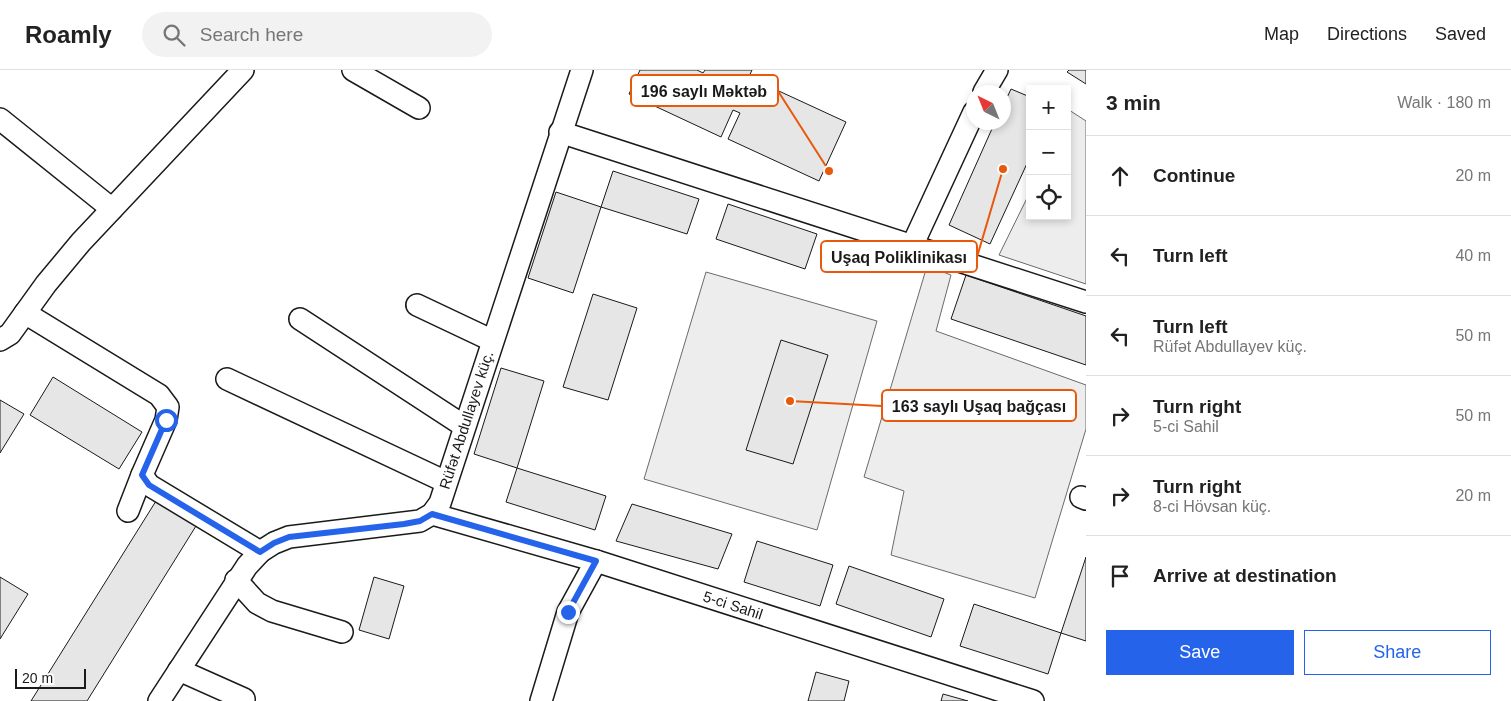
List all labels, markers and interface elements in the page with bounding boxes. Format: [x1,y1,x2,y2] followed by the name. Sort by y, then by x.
[142,12,492,57] search box
[25,21,112,48] text: Roamly
[160,21,188,49] icon: search
[200,24,303,45] text: Search here
[1264,24,1299,44] text: Map
[1327,24,1407,44] text: Directions
[1435,24,1486,44] text: Saved
[631,75,778,106] callout: 196 saylı Məktəb
[641,83,767,100] text: 196 saylı Məktəb
[966,85,1011,130] north arrow
[1026,85,1071,220] map controls
[1026,85,1071,130] button: +
[1106,91,1161,114] text: 3 min
[1397,94,1491,111] text: Walk · 180 m
[1026,130,1071,175] button: −
[1106,162,1134,190] icon: ahead
[1153,165,1235,186] text: Continue
[1455,167,1491,184] text: 20 m
[1026,175,1071,220] button: locate
[821,241,977,272] callout: Uşaq Poliklinikası
[1106,242,1134,270] icon: left
[1153,245,1228,266] text: Turn left
[1455,247,1491,264] text: 40 m
[831,249,967,266] text: Uşaq Poliklinikası
[1153,316,1228,337] text: Turn left
[1106,322,1134,350] icon: left
[1455,327,1491,344] text: 50 m
[1153,338,1307,355] text: Rüfət Abdullayev küç.
[436,349,496,491] street label: Rüfət Abdullayev küç.
[882,390,1076,421] callout: 163 saylı Uşaq bağçası
[1153,396,1241,417] text: Turn right
[892,398,1066,415] text: 163 saylı Uşaq bağçası
[1106,402,1134,430] icon: right
[1455,407,1491,424] text: 50 m
[155,409,178,432] route start
[1153,418,1219,435] text: 5-ci Sahil
[1153,476,1241,497] text: Turn right
[1106,482,1134,510] icon: right
[1455,487,1491,504] text: 20 m
[1153,498,1271,515] text: 8-ci Hövsan küç.
[1106,562,1134,590] icon: arrive
[1153,565,1337,586] text: Arrive at destination
[701,587,765,623] street label: 5-ci Sahil
[557,601,580,624] route end
[1106,630,1294,675] button: Save
[1304,630,1491,675] button: Share
[15,666,86,689] scale bar
[22,670,53,686] text: 20 m

